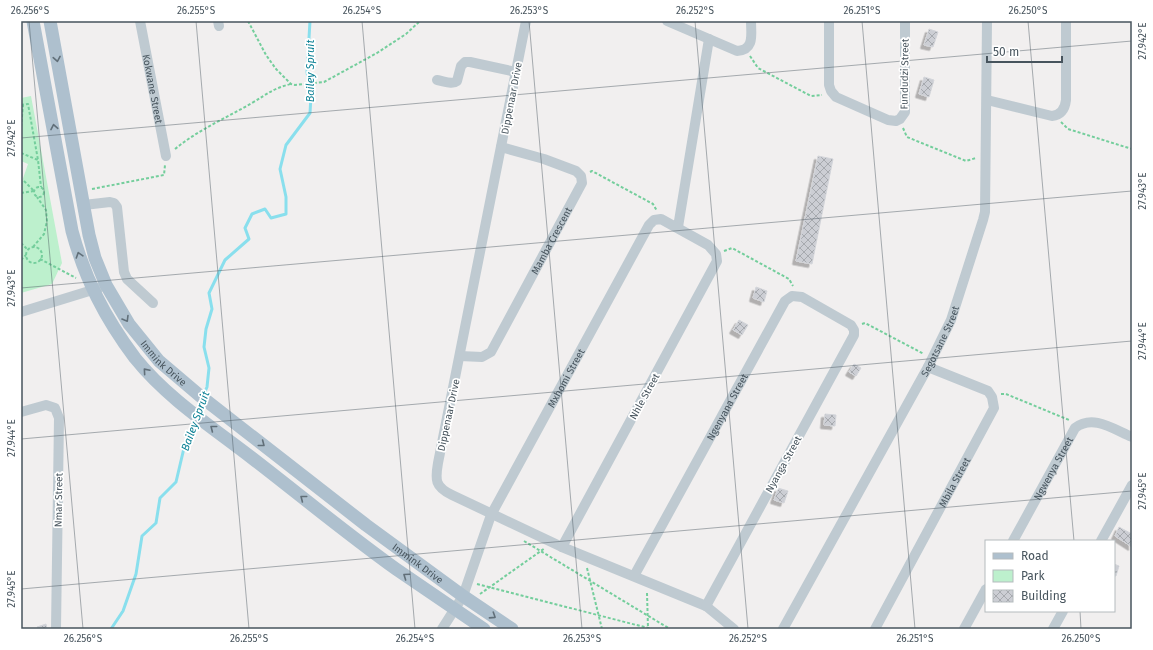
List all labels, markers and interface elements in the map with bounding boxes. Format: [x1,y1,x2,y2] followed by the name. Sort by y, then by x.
[11,5,50,17] text: 26.256°S
[177,5,216,17] text: 26.255°S
[343,5,382,17] text: 26.254°S
[510,5,549,17] text: 26.253°S
[676,5,715,17] text: 26.252°S
[843,5,881,17] text: 26.251°S
[1009,5,1048,17] text: 26.250°S
[1137,22,1149,60] text: 27.942°E
[898,38,912,110] street label: Fundudzi Street
[987,38,1062,64] scale bar
[304,40,317,102] water label: Bailey Spruit
[993,45,1019,59] text: 50 m
[140,53,165,125] street label: Kokwane Street
[53,56,61,62] one-way arrow
[499,61,525,135] street label: Dippenaar Drive
[6,119,18,157] text: 27.942°E
[50,124,59,130] one-way arrow
[1137,172,1149,210] text: 27.943°E
[529,205,575,277] street label: Mamba Crescent
[75,251,84,258] one-way arrow
[6,269,18,307] text: 27.943°E
[919,304,962,379] street label: Segotsane Street
[121,315,129,322] one-way arrow
[1137,322,1149,360] text: 27.944°E
[138,338,189,389] street label: Immink Drive
[546,346,588,410] street label: Mxhomi Street
[144,368,151,375] one-way arrow
[627,371,663,422] street label: Nhle Street
[705,371,751,443] street label: Ngenyana Street
[435,378,462,452] street label: Dippenaar Drive
[179,389,212,453] water label: Bailey Spruit
[6,419,18,457] text: 27.944°E
[211,426,218,433] one-way arrow
[763,434,805,495] street label: Nyanga Street
[1032,435,1076,503] street label: Ngwenya Street
[257,439,264,446] one-way arrow
[937,455,973,509] street label: Mbila Street
[53,472,65,527] street label: Nmar Street
[1137,472,1149,510] text: 27.945°E
[300,495,307,502] one-way arrow
[985,540,1115,612] legend
[390,541,445,586] street label: Immink Drive
[1021,549,1049,563] text: Road
[1021,569,1045,583] text: Park
[6,570,18,608] text: 27.945°E
[404,574,411,581] one-way arrow
[1021,589,1067,603] text: Building
[489,612,496,619] one-way arrow
[64,633,103,645] text: 26.256°S
[230,633,269,645] text: 26.255°S
[396,633,435,645] text: 26.254°S
[563,633,602,645] text: 26.253°S
[729,633,768,645] text: 26.252°S
[896,633,934,645] text: 26.251°S
[1062,633,1101,645] text: 26.250°S

